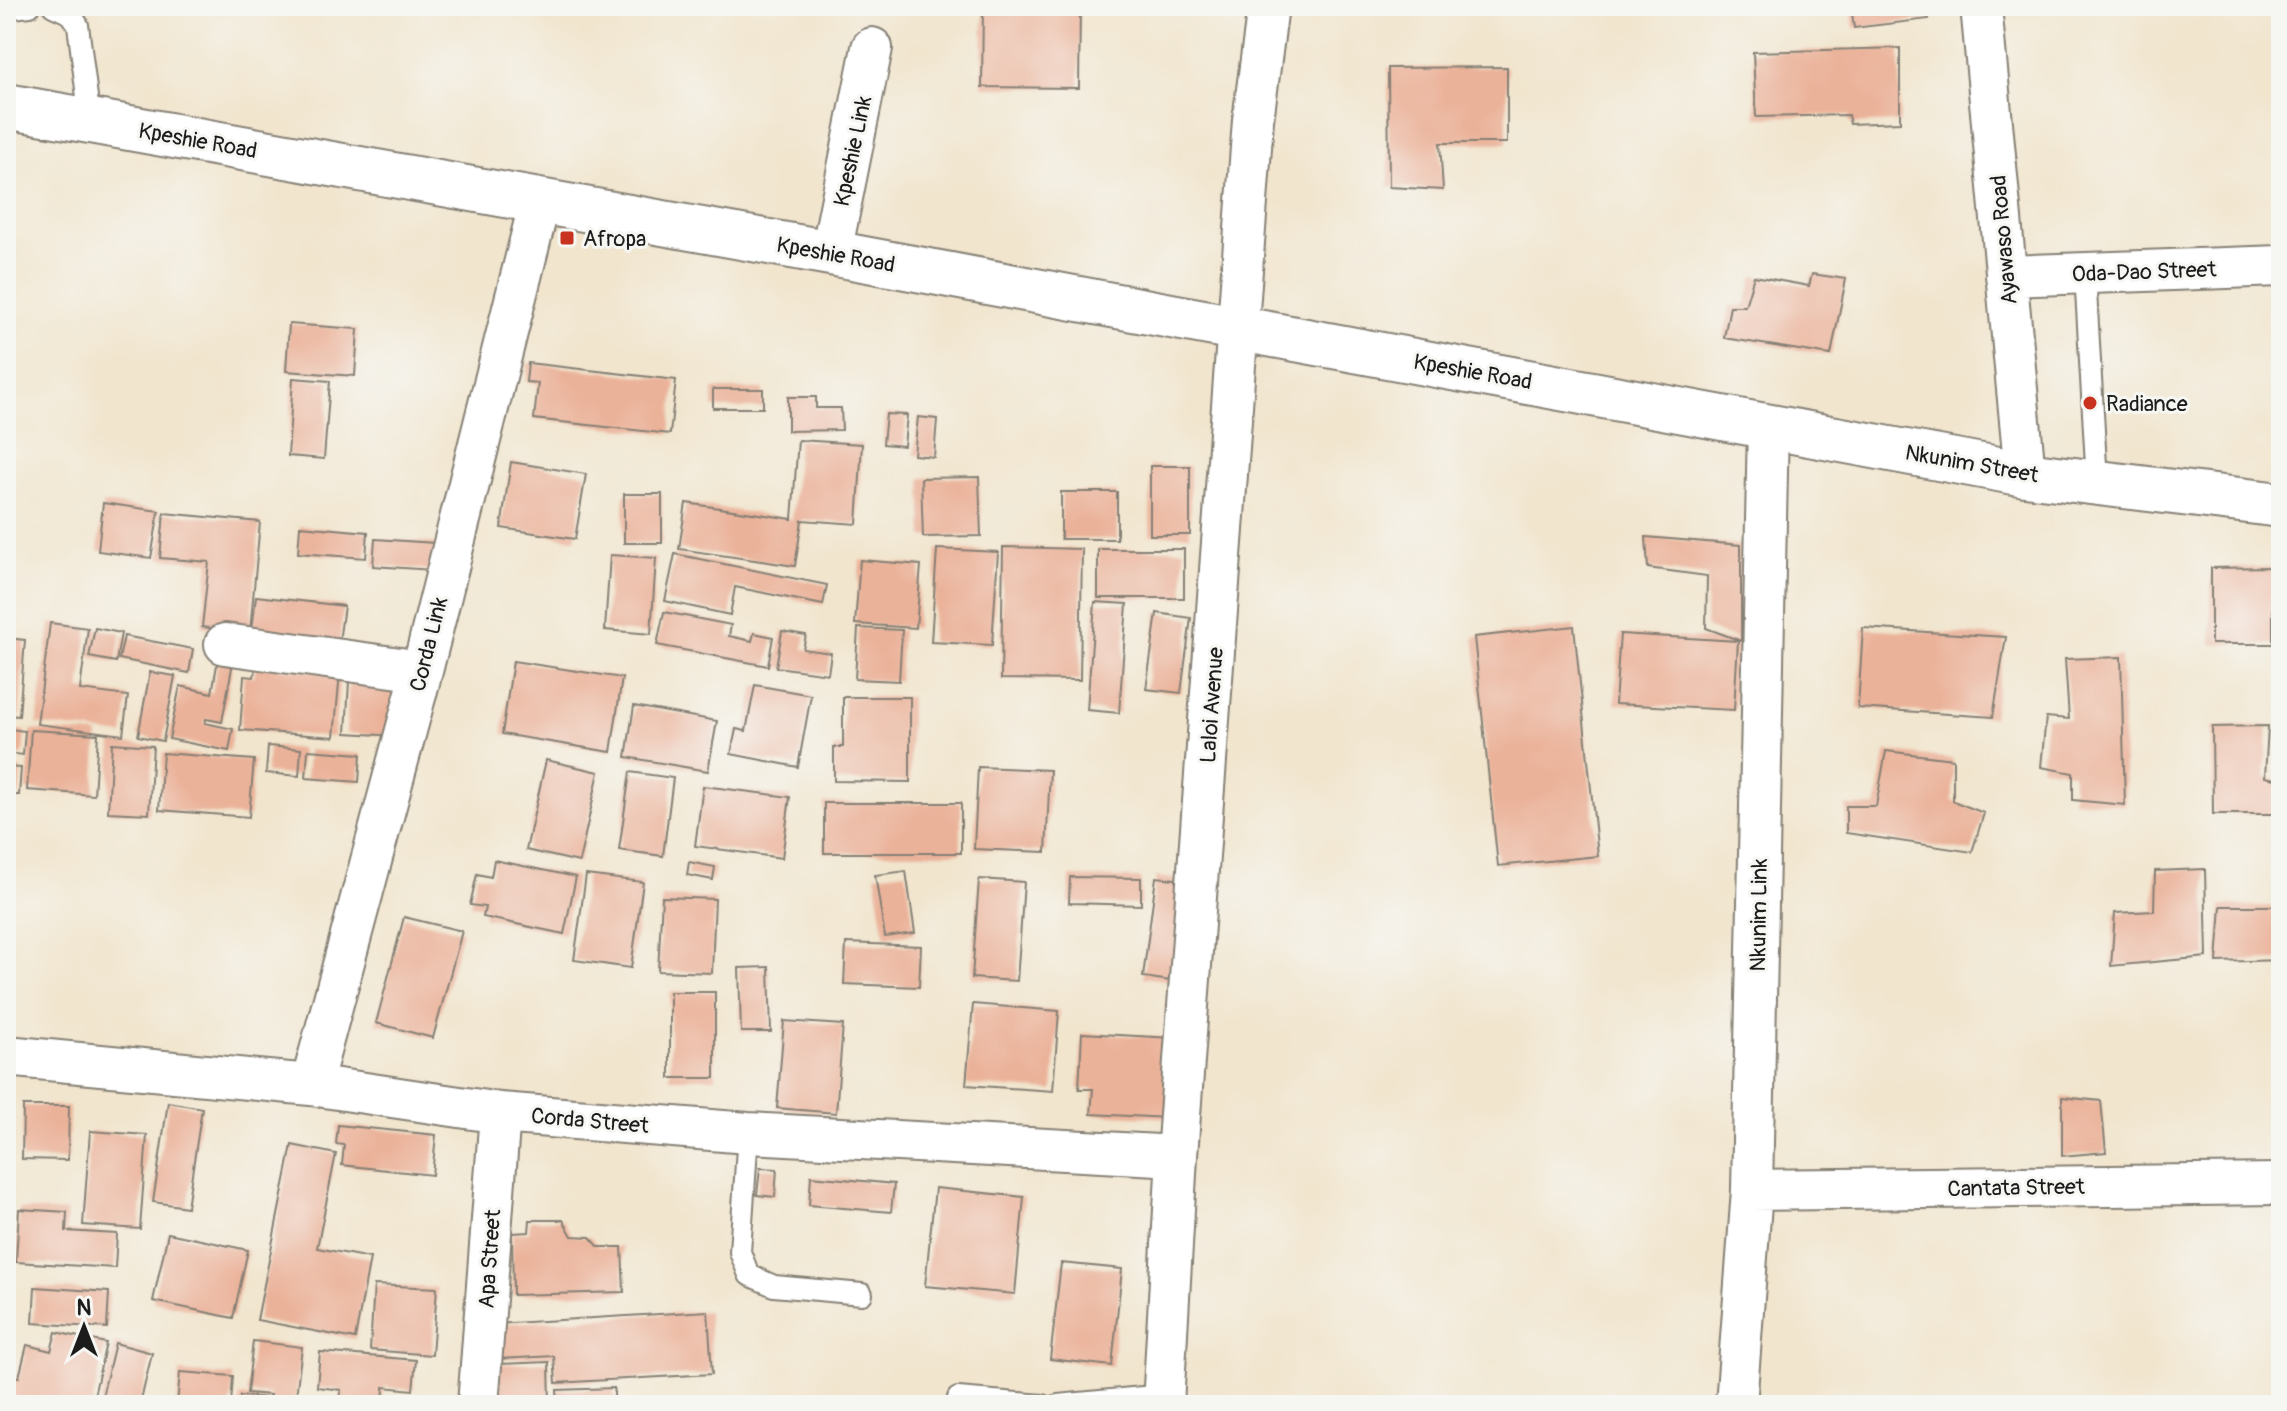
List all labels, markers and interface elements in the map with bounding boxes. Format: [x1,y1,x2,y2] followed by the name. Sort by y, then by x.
[828,93,878,209] street label: Kpeshie Link
[136,117,259,165] street label: Kpeshie Road
[1984,174,2024,306] street label: Ayawaso Road
[583,225,646,253] place label: Afropa
[558,229,576,247] marker: Afropa
[774,231,897,279] street label: Kpeshie Road
[2071,255,2217,289] street label: Oda-Dao Street
[1411,348,1534,396] street label: Kpeshie Road
[2106,390,2188,418] place label: Radiance
[2081,394,2099,412] marker: Radiance
[1903,438,2041,490] street label: Nkunim Street
[404,594,454,694] street label: Corda Link
[1194,646,1230,764] street label: Laloi Avenue
[1744,858,1774,972] street label: Nkunim Link
[530,1102,650,1140] street label: Corda Street
[1947,1173,2085,1203] street label: Cantata Street
[473,1208,507,1310] street label: Apa Street
[44,1287,124,1367] north arrow
[77,1294,92,1322] text: N

